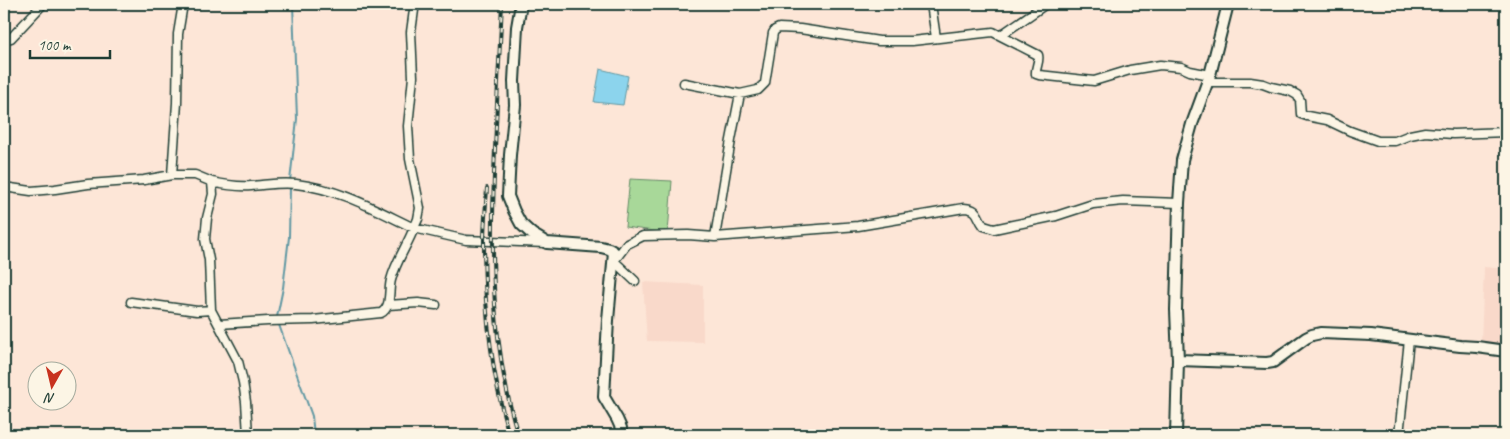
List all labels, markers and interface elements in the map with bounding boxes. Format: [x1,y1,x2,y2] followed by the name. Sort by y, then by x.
[30,28,110,60] scale bar
[38,36,72,55] text: 100 m
[28,362,78,412] north arrow
[42,389,56,407] text: N

